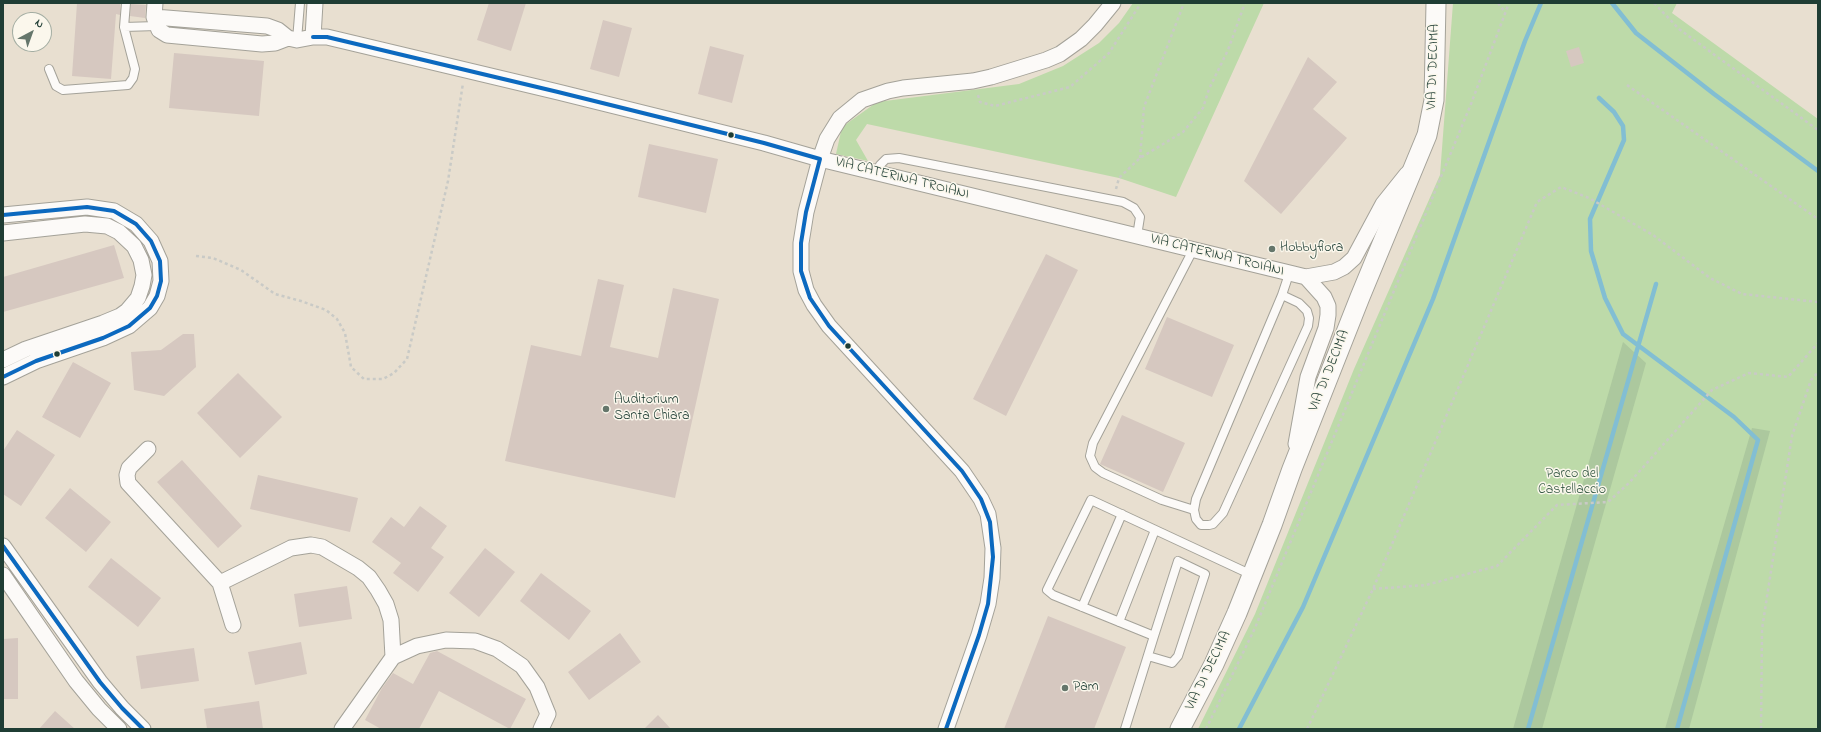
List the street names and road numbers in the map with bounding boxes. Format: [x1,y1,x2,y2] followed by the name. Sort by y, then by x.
[1424,24,1444,110] street label: VIA DI DECIMA
[833,154,971,204] street label: VIA CATERINA TROIANI
[1148,231,1286,281] street label: VIA CATERINA TROIANI
[1306,328,1354,414] street label: VIA DI DECIMA
[1183,629,1235,713] street label: VIA DI DECIMA

